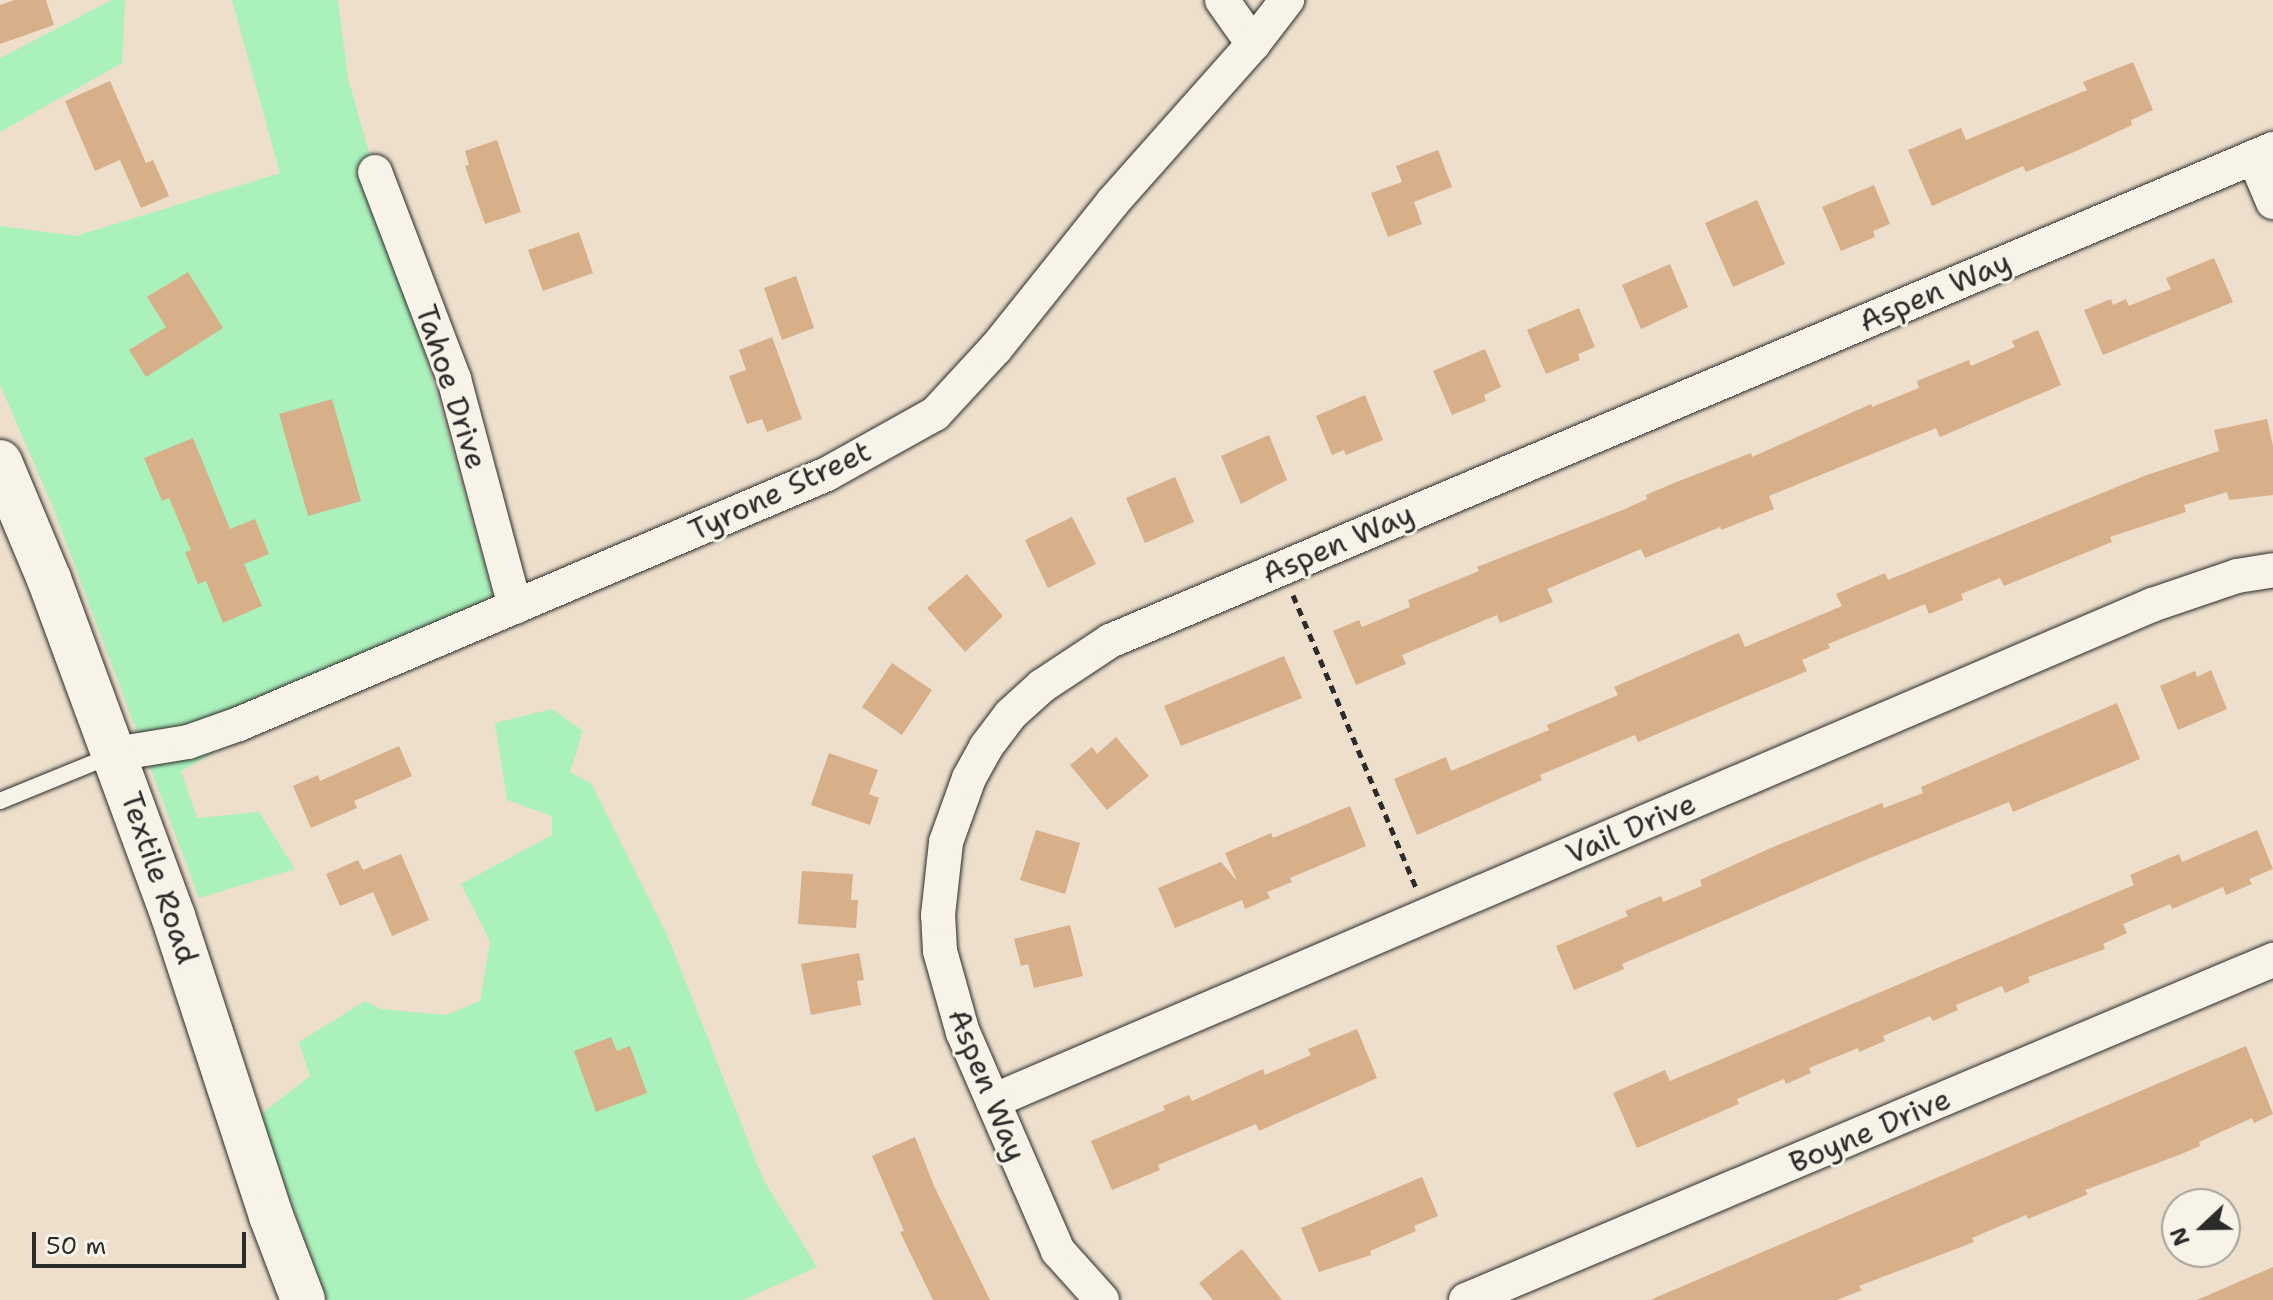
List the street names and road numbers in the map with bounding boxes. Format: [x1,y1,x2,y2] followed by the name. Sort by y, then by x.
[1854,244,2016,340] street label: Aspen Way
[408,300,494,474] street label: Tahoe Drive
[683,433,877,549] street label: Tyrone Street
[1257,496,1419,592] street label: Aspen Way
[1561,786,1701,872] street label: Vail Drive
[113,787,205,969] street label: Textile Road
[940,1004,1034,1166] street label: Aspen Way
[1784,1081,1956,1181] street label: Boyne Drive

